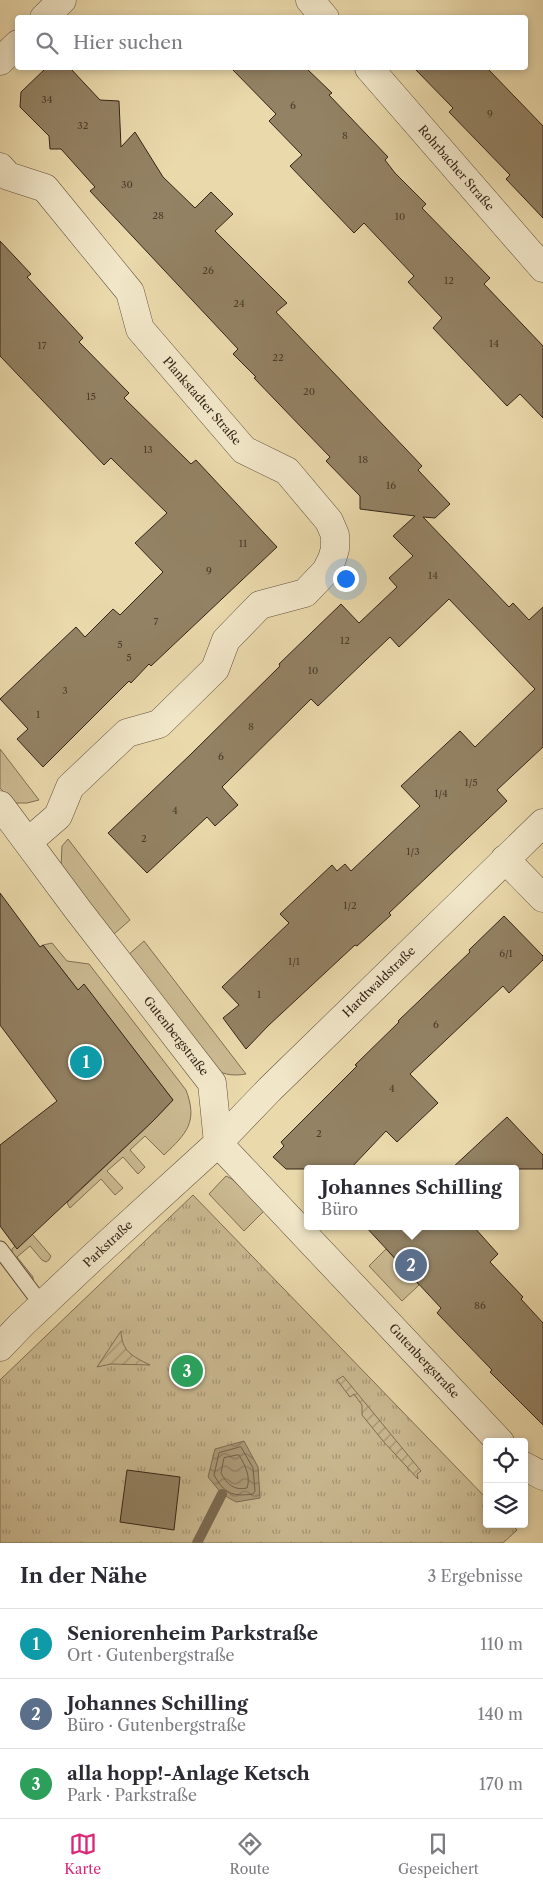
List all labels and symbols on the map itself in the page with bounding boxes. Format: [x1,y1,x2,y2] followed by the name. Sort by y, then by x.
[41,93,53,106] house number: 34
[290,99,296,112] house number: 6
[487,107,493,120] house number: 9
[77,119,89,132] house number: 32
[415,122,498,214] street label: Rohrbacher Straße
[342,129,348,142] house number: 8
[121,178,133,191] house number: 30
[152,209,164,222] house number: 28
[395,210,405,223] house number: 10
[202,264,214,277] house number: 26
[444,274,454,287] house number: 12
[233,297,245,310] house number: 24
[489,337,499,350] house number: 14
[37,339,47,352] house number: 17
[272,351,284,364] house number: 22
[160,353,245,448] street label: Plankstadter Straße
[303,385,315,398] house number: 20
[86,390,96,403] house number: 15
[143,443,153,456] house number: 13
[358,453,368,466] house number: 18
[386,479,396,492] house number: 16
[239,537,248,550] house number: 11
[206,564,212,577] house number: 9
[333,566,359,592] your location
[428,569,438,582] house number: 14
[154,615,159,628] house number: 7
[340,634,350,647] house number: 12
[117,638,123,651] house number: 5
[126,651,132,664] house number: 5
[308,664,318,677] house number: 10
[62,684,68,697] house number: 3
[36,708,41,721] house number: 1
[248,720,254,733] house number: 8
[218,750,224,763] house number: 6
[464,776,478,789] house number: 1/5
[434,787,448,800] house number: 1/4
[172,804,178,817] house number: 4
[141,832,147,845] house number: 2
[406,845,420,858] house number: 1/3
[343,899,357,912] house number: 1/2
[339,943,418,1020] street label: Hardtwaldstraße
[499,947,514,960] house number: 6/1
[288,955,301,968] house number: 1/1
[257,988,262,1001] house number: 1
[141,993,212,1079] street label: Gutenbergstraße
[433,1018,439,1031] house number: 6
[70,1043,102,1081] pin: 1
[389,1082,395,1095] house number: 4
[316,1127,322,1140] house number: 2
[80,1217,136,1270] street label: Parkstraße
[395,1246,427,1284] pin: 2
[474,1299,486,1312] house number: 86
[386,1320,463,1401] street label: Gutenbergstraße
[171,1352,203,1390] pin: 3

